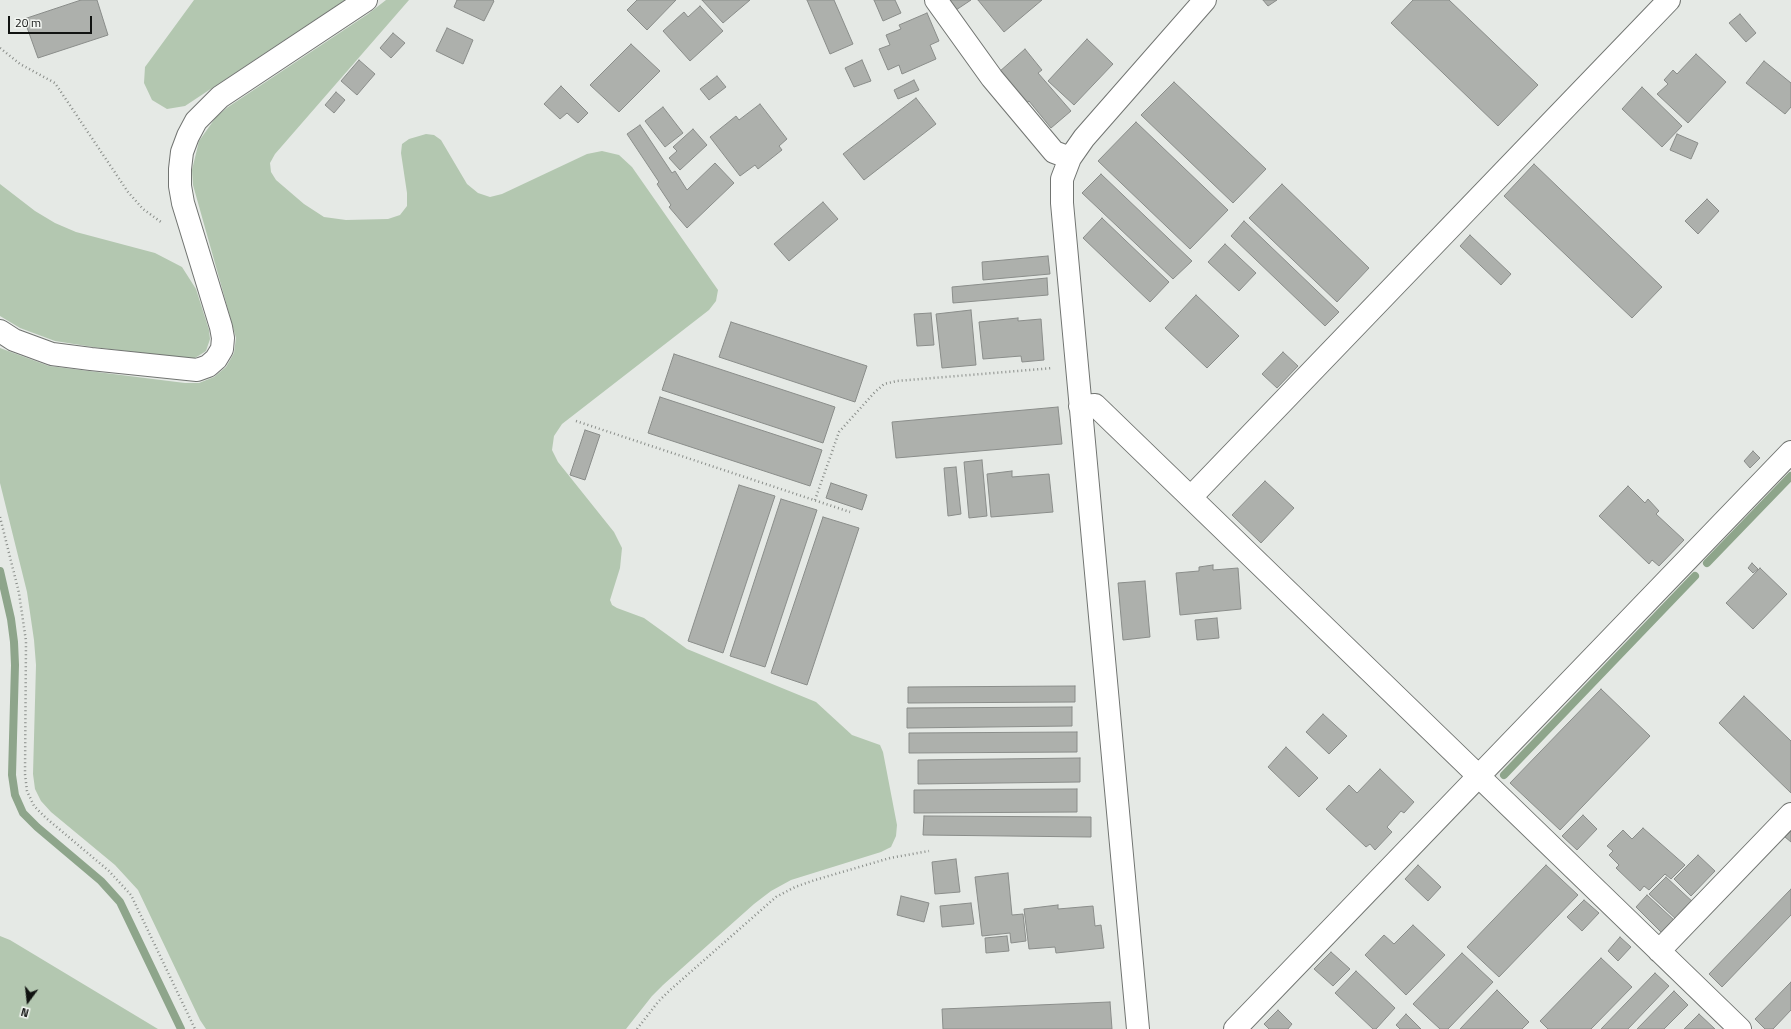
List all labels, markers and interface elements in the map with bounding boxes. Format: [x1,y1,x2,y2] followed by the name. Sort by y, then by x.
[10,8,94,34] scale bar
[15,13,41,32] text: 20 m
[8,981,48,1021] north arrow
[19,1004,31,1021] text: N

